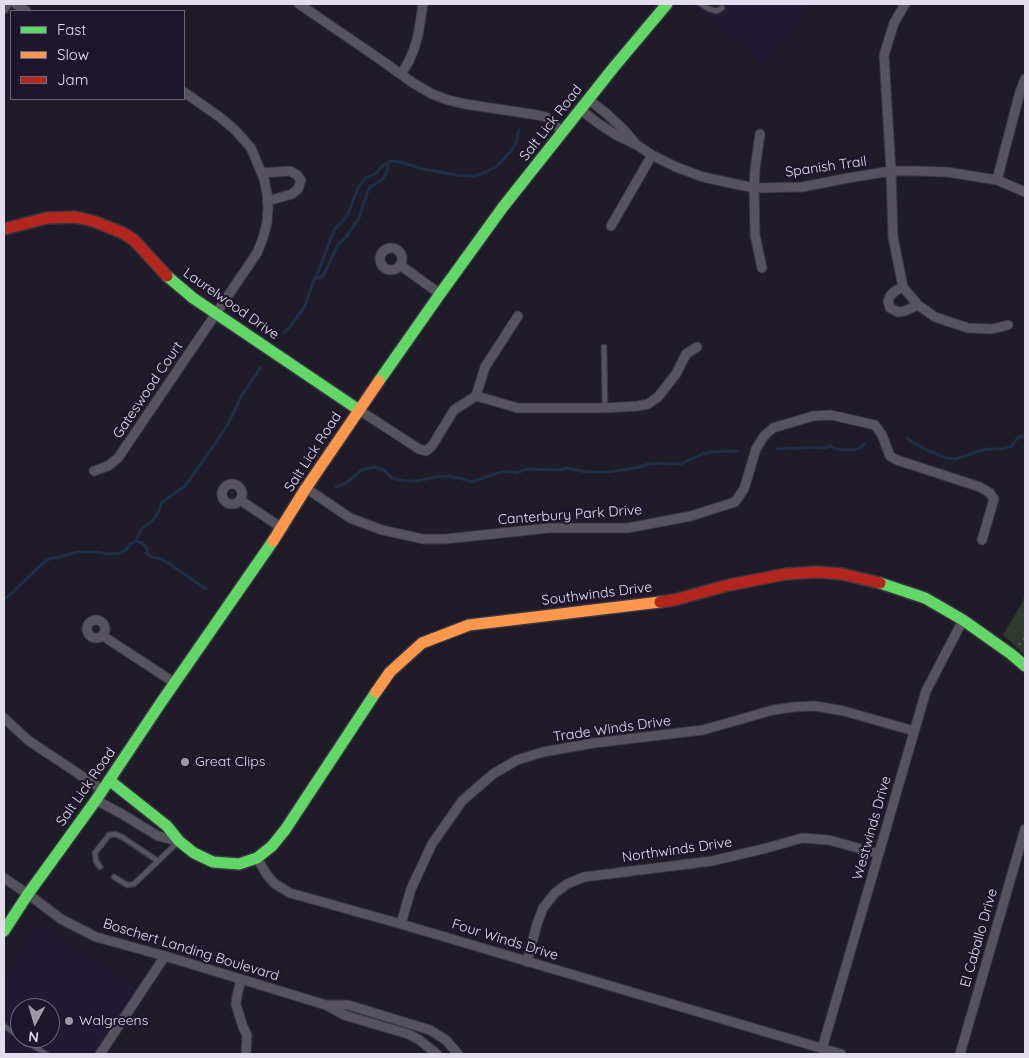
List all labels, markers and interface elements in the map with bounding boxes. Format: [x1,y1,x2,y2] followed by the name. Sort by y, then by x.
[10,10,185,100] legend
[57,20,86,39] text: Fast
[57,45,89,64] text: Slow
[57,70,88,89] text: Jam
[516,82,586,164] street label: Salt Lick Road
[784,153,868,181] street label: Spanish Trail
[180,265,282,343] street label: Laurelwood Drive
[109,338,187,442] street label: Gateswood Court
[281,409,345,495] street label: Salt Lick Road
[497,502,643,528] street label: Canterbury Park Drive
[541,579,653,609] street label: Southwinds Drive
[552,712,672,746] street label: Trade Winds Drive
[53,745,119,829] street label: Salt Lick Road
[195,754,265,770] place label: Great Clips
[179,756,191,768] marker: Great Clips
[849,774,895,882] street label: Westwinds Drive
[621,834,733,866] street label: Northwinds Drive
[957,887,1001,989] street label: El Caballo Drive
[101,915,281,985] street label: Boschert Landing Boulevard
[450,916,560,964] street label: Four Winds Drive
[10,998,60,1048] north arrow
[79,1013,148,1029] place label: Walgreens
[63,1015,75,1027] marker: Walgreens
[27,1027,40,1046] text: N

